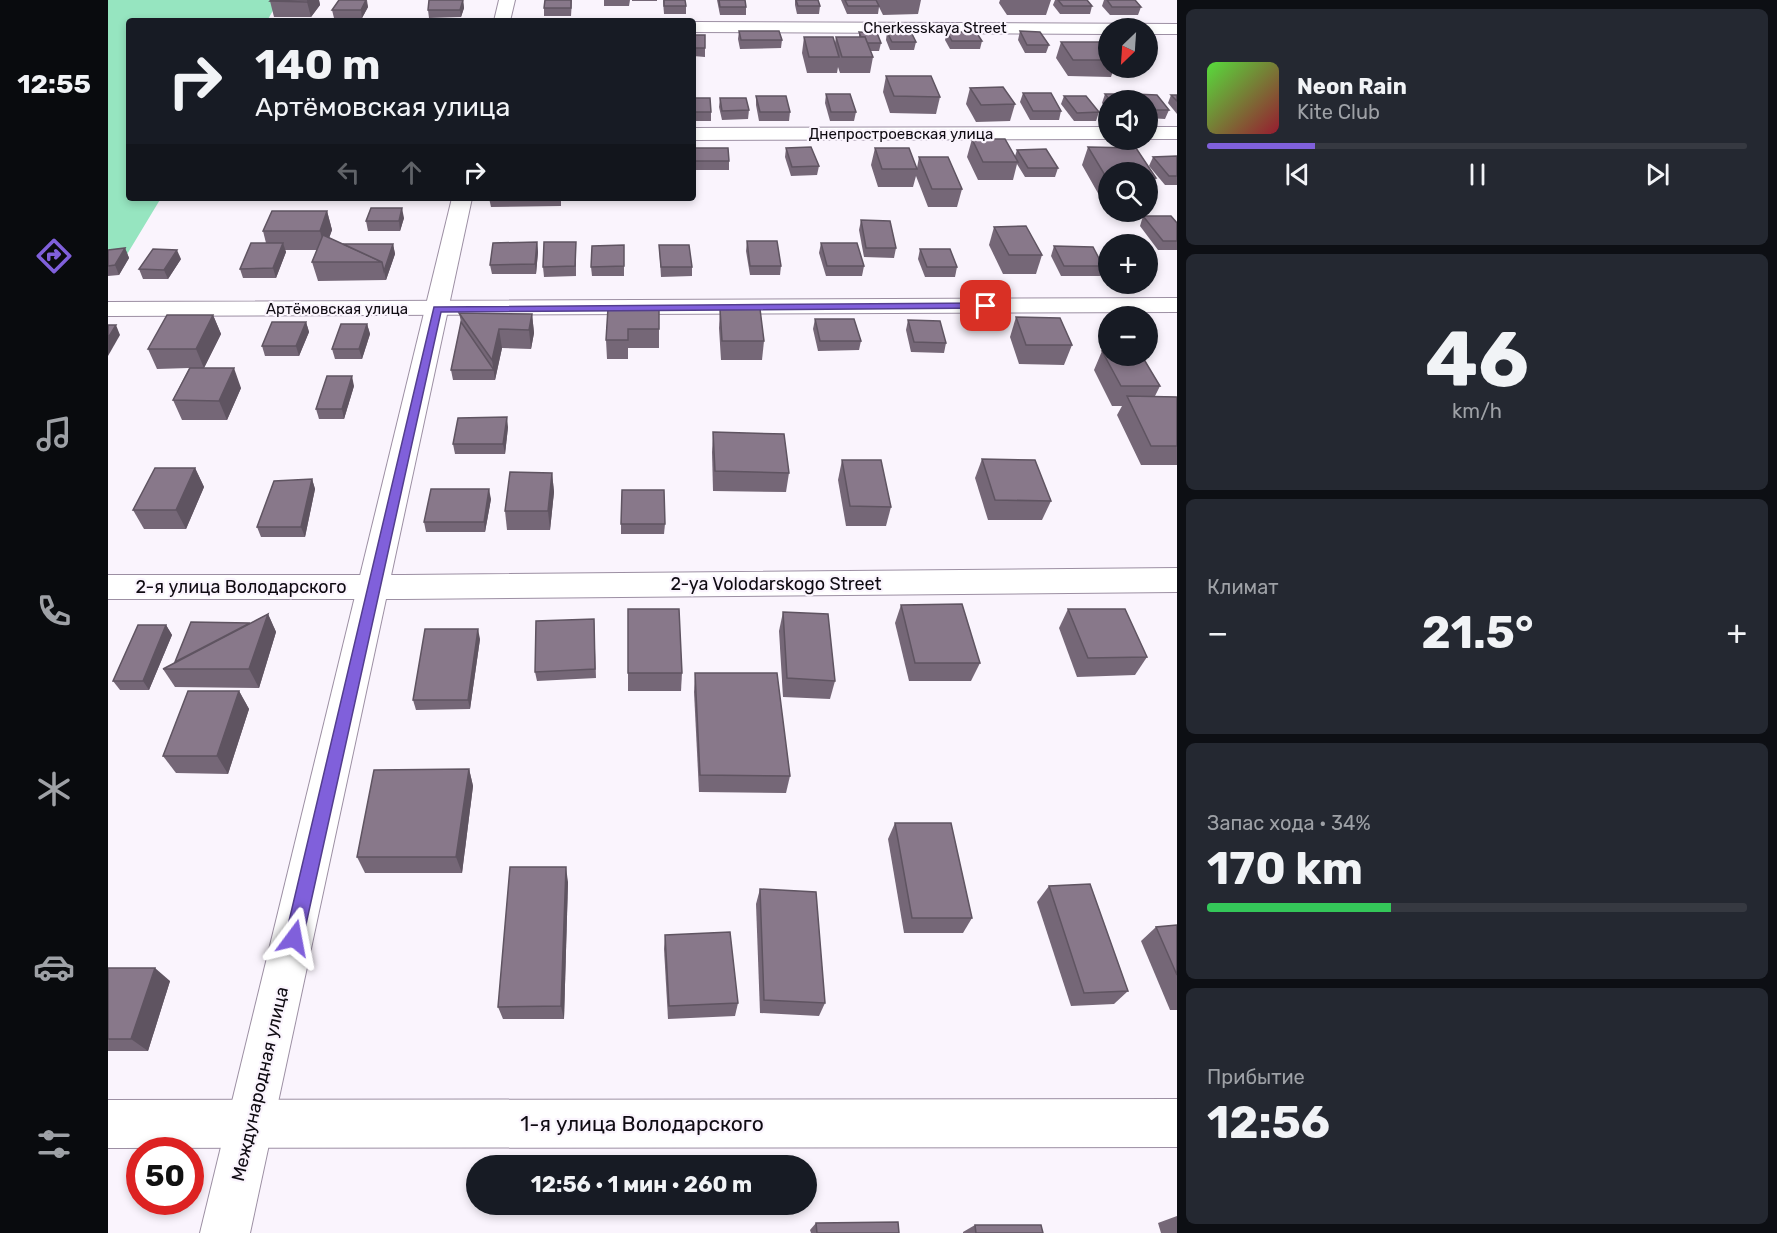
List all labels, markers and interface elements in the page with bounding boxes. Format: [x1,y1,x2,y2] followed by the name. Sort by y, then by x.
[1098,18,1158,78] north arrow
[1098,18,1158,366] map controls
[863,19,1007,37] street label: Cherkesskaya Street
[255,40,381,90] text: 140 m
[156,42,234,120] icon: right
[17,68,91,100] text: 12:55
[1297,73,1407,100] text: Neon Rain
[1098,90,1158,150] button: sound
[255,91,510,123] text: Артёмовская улица
[1297,100,1380,124] text: Kite Club
[809,125,993,143] street label: Днепростроевская улица
[332,156,365,189] icon: left
[395,156,428,189] icon: ahead
[458,156,491,189] icon: right
[1281,158,1314,191] icon: previous
[1461,158,1494,191] icon: pause
[1641,158,1674,191] icon: next
[1098,162,1158,222] button: search
[1098,234,1158,294] button: +
[33,235,75,277] icon: directions
[960,280,1011,331] pin
[969,289,1002,322] icon: arrive
[266,300,408,318] street label: Артёмовская улица
[1098,306,1158,366] button: −
[1425,313,1529,406] text: 46
[1452,399,1502,423] text: km/h
[33,413,75,455] icon: music
[670,573,882,595] street label: 2-ya Volodarskogo Street
[1207,575,1279,599] text: Климат
[135,576,347,598] street label: 2-я улица Володарского
[33,590,75,632] icon: phone
[1421,606,1533,659] text: 21.5°
[1207,613,1228,652] text: −
[1726,613,1747,652] text: +
[33,768,75,810] icon: climate
[1207,811,1371,835] text: Запас хода · 34%
[1207,842,1363,895] text: 170 km
[262,906,326,970] position arrow
[33,946,75,988] icon: car
[227,985,293,1183] street label: Международная улица
[1207,1065,1305,1089] text: Прибытие
[1207,1096,1330,1149] text: 12:56
[520,1111,764,1136] street label: 1-я улица Володарского
[33,1123,75,1165] icon: filters
[126,1137,204,1215] speed limit sign: 50
[531,1171,752,1198] text: 12:56 · 1 мин · 260 m

